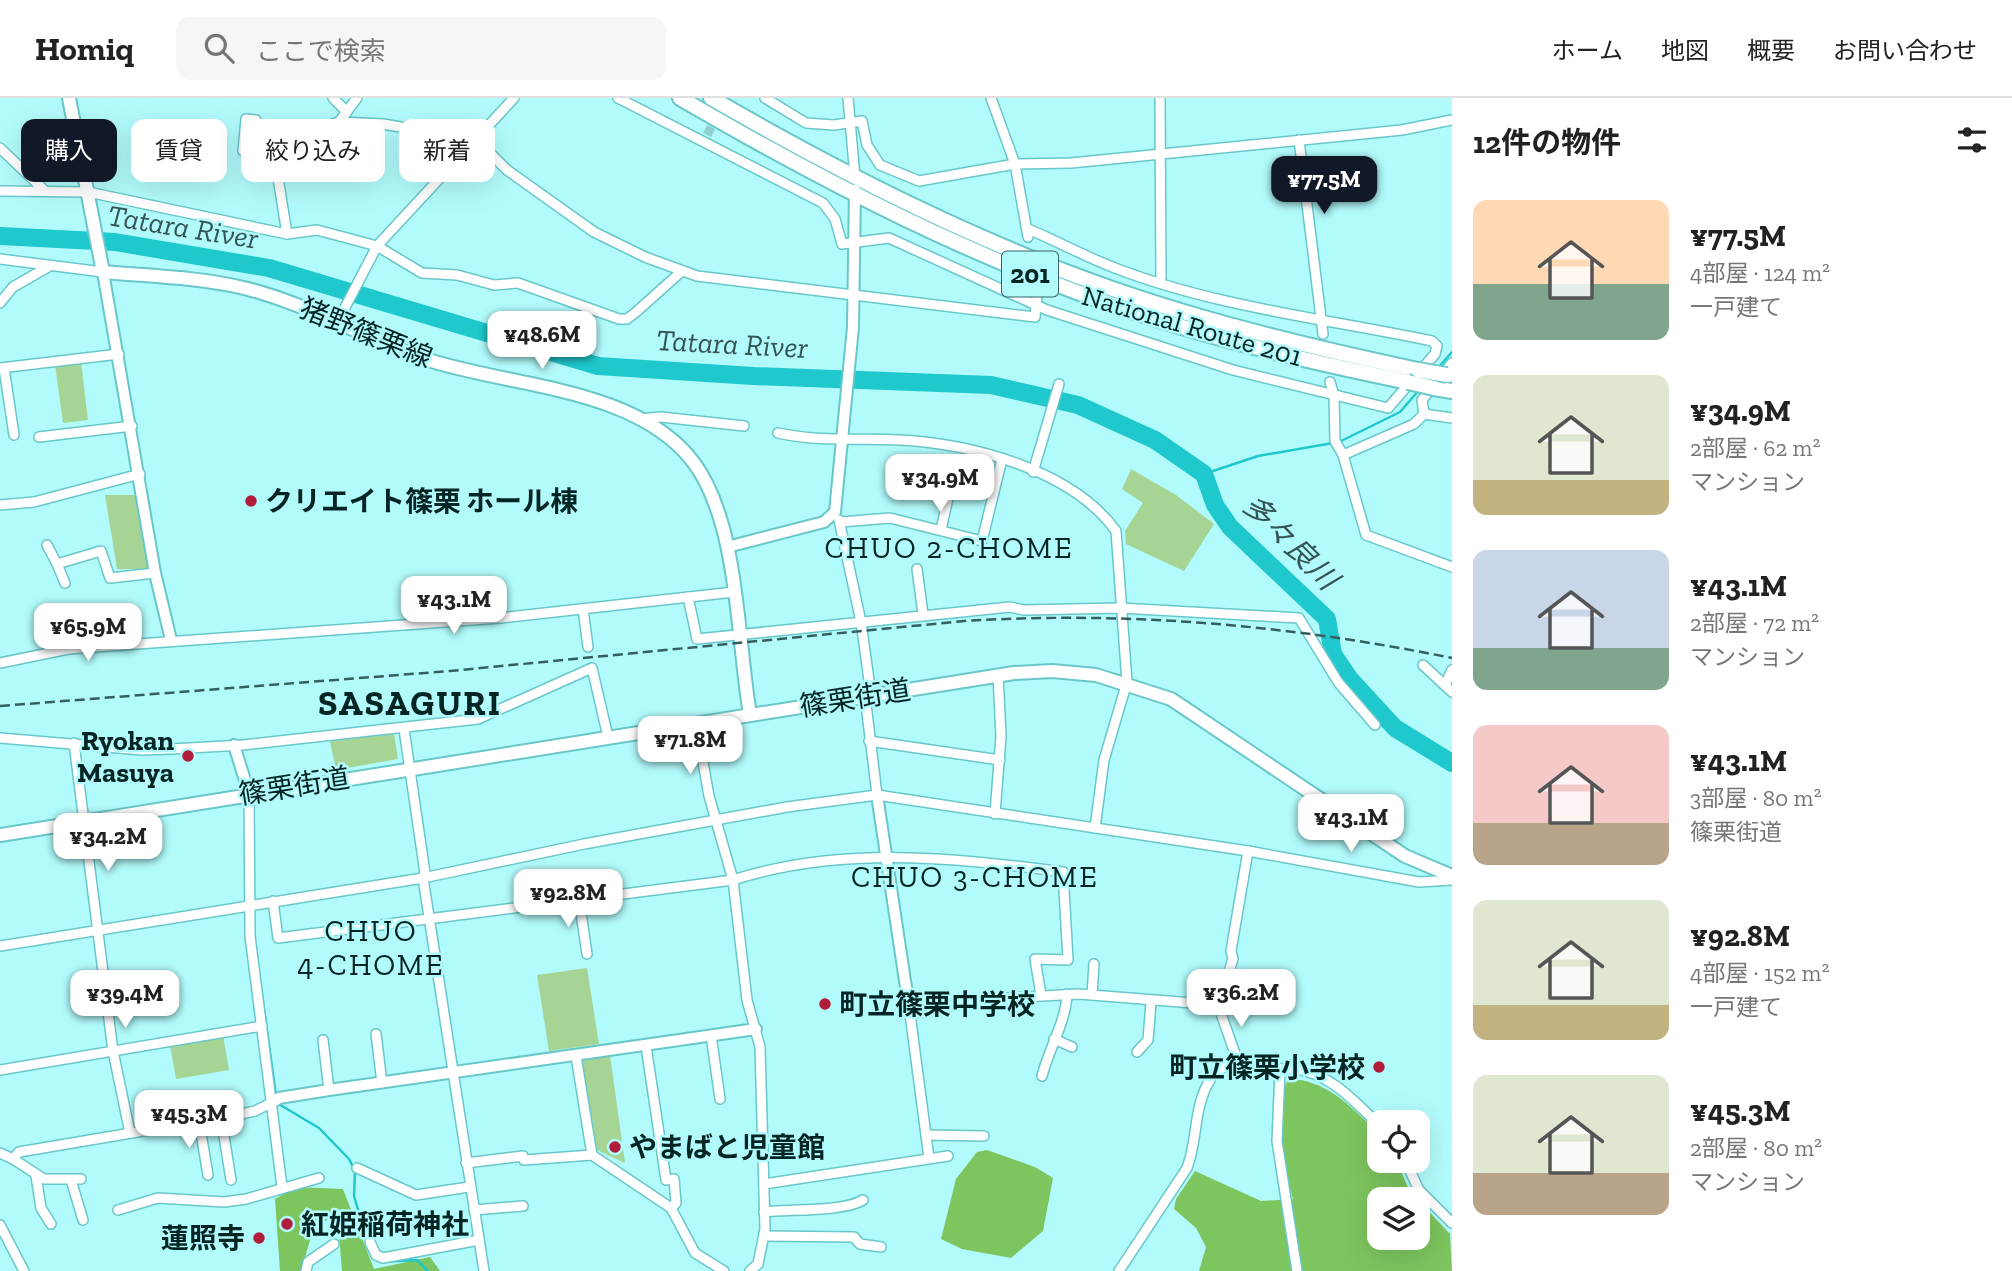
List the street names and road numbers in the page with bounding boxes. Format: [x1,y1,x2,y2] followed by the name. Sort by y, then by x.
[1002,252,1058,296] road number: 201
[1078,279,1306,373] street label: National Route 201
[295,291,437,375] street label: 猪野篠栗線
[797,673,913,723] street label: 篠栗街道
[236,761,352,811] street label: 篠栗街道

